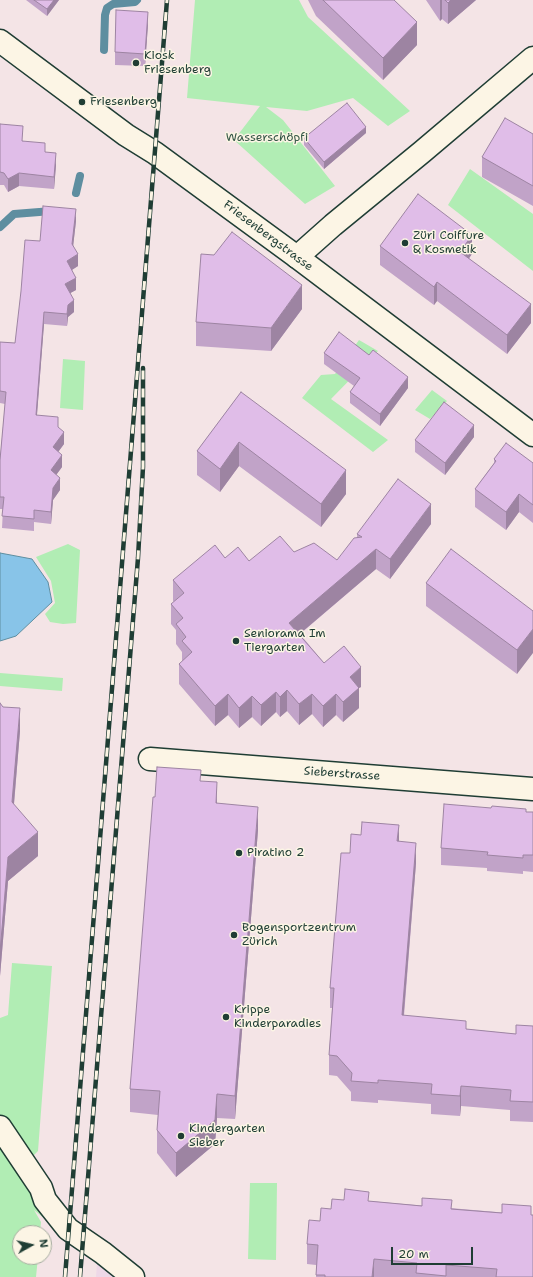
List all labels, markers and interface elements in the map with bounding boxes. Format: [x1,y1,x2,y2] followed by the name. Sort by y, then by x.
[144,49,211,77] place label: Kiosk Friesenberg
[131,58,141,68] marker: Kiosk Friesenberg
[90,95,157,109] place label: Friesenberg
[77,97,87,107] marker: Friesenberg
[226,131,308,145] park label: Wasserschöpfi
[220,198,316,274] street label: Friesenbergstrasse
[413,229,484,257] place label: Züri Coiffure & Kosmetik
[400,238,410,248] marker: Züri Coiffure & Kosmetik
[244,627,326,655] place label: Seniorama Im Tiergarten
[231,636,241,646] marker: Seniorama Im Tiergarten
[303,764,381,784] street label: Sieberstrasse
[247,846,305,860] place label: Piratino 2
[234,848,244,858] marker: Piratino 2
[242,921,356,949] place label: Bogensportzentrum Zürich
[229,930,239,940] marker: Bogensportzentrum Zürich
[234,1003,321,1031] place label: Krippe Kinderparadies
[221,1012,231,1022] marker: Krippe Kinderparadies
[189,1122,265,1150] place label: Kindergarten Sieber
[176,1131,186,1141] marker: Kindergarten Sieber
[12,1225,52,1265] north arrow
[35,1238,51,1249] text: N
[393,1239,475,1265] scale bar
[398,1246,429,1262] text: 20 m

